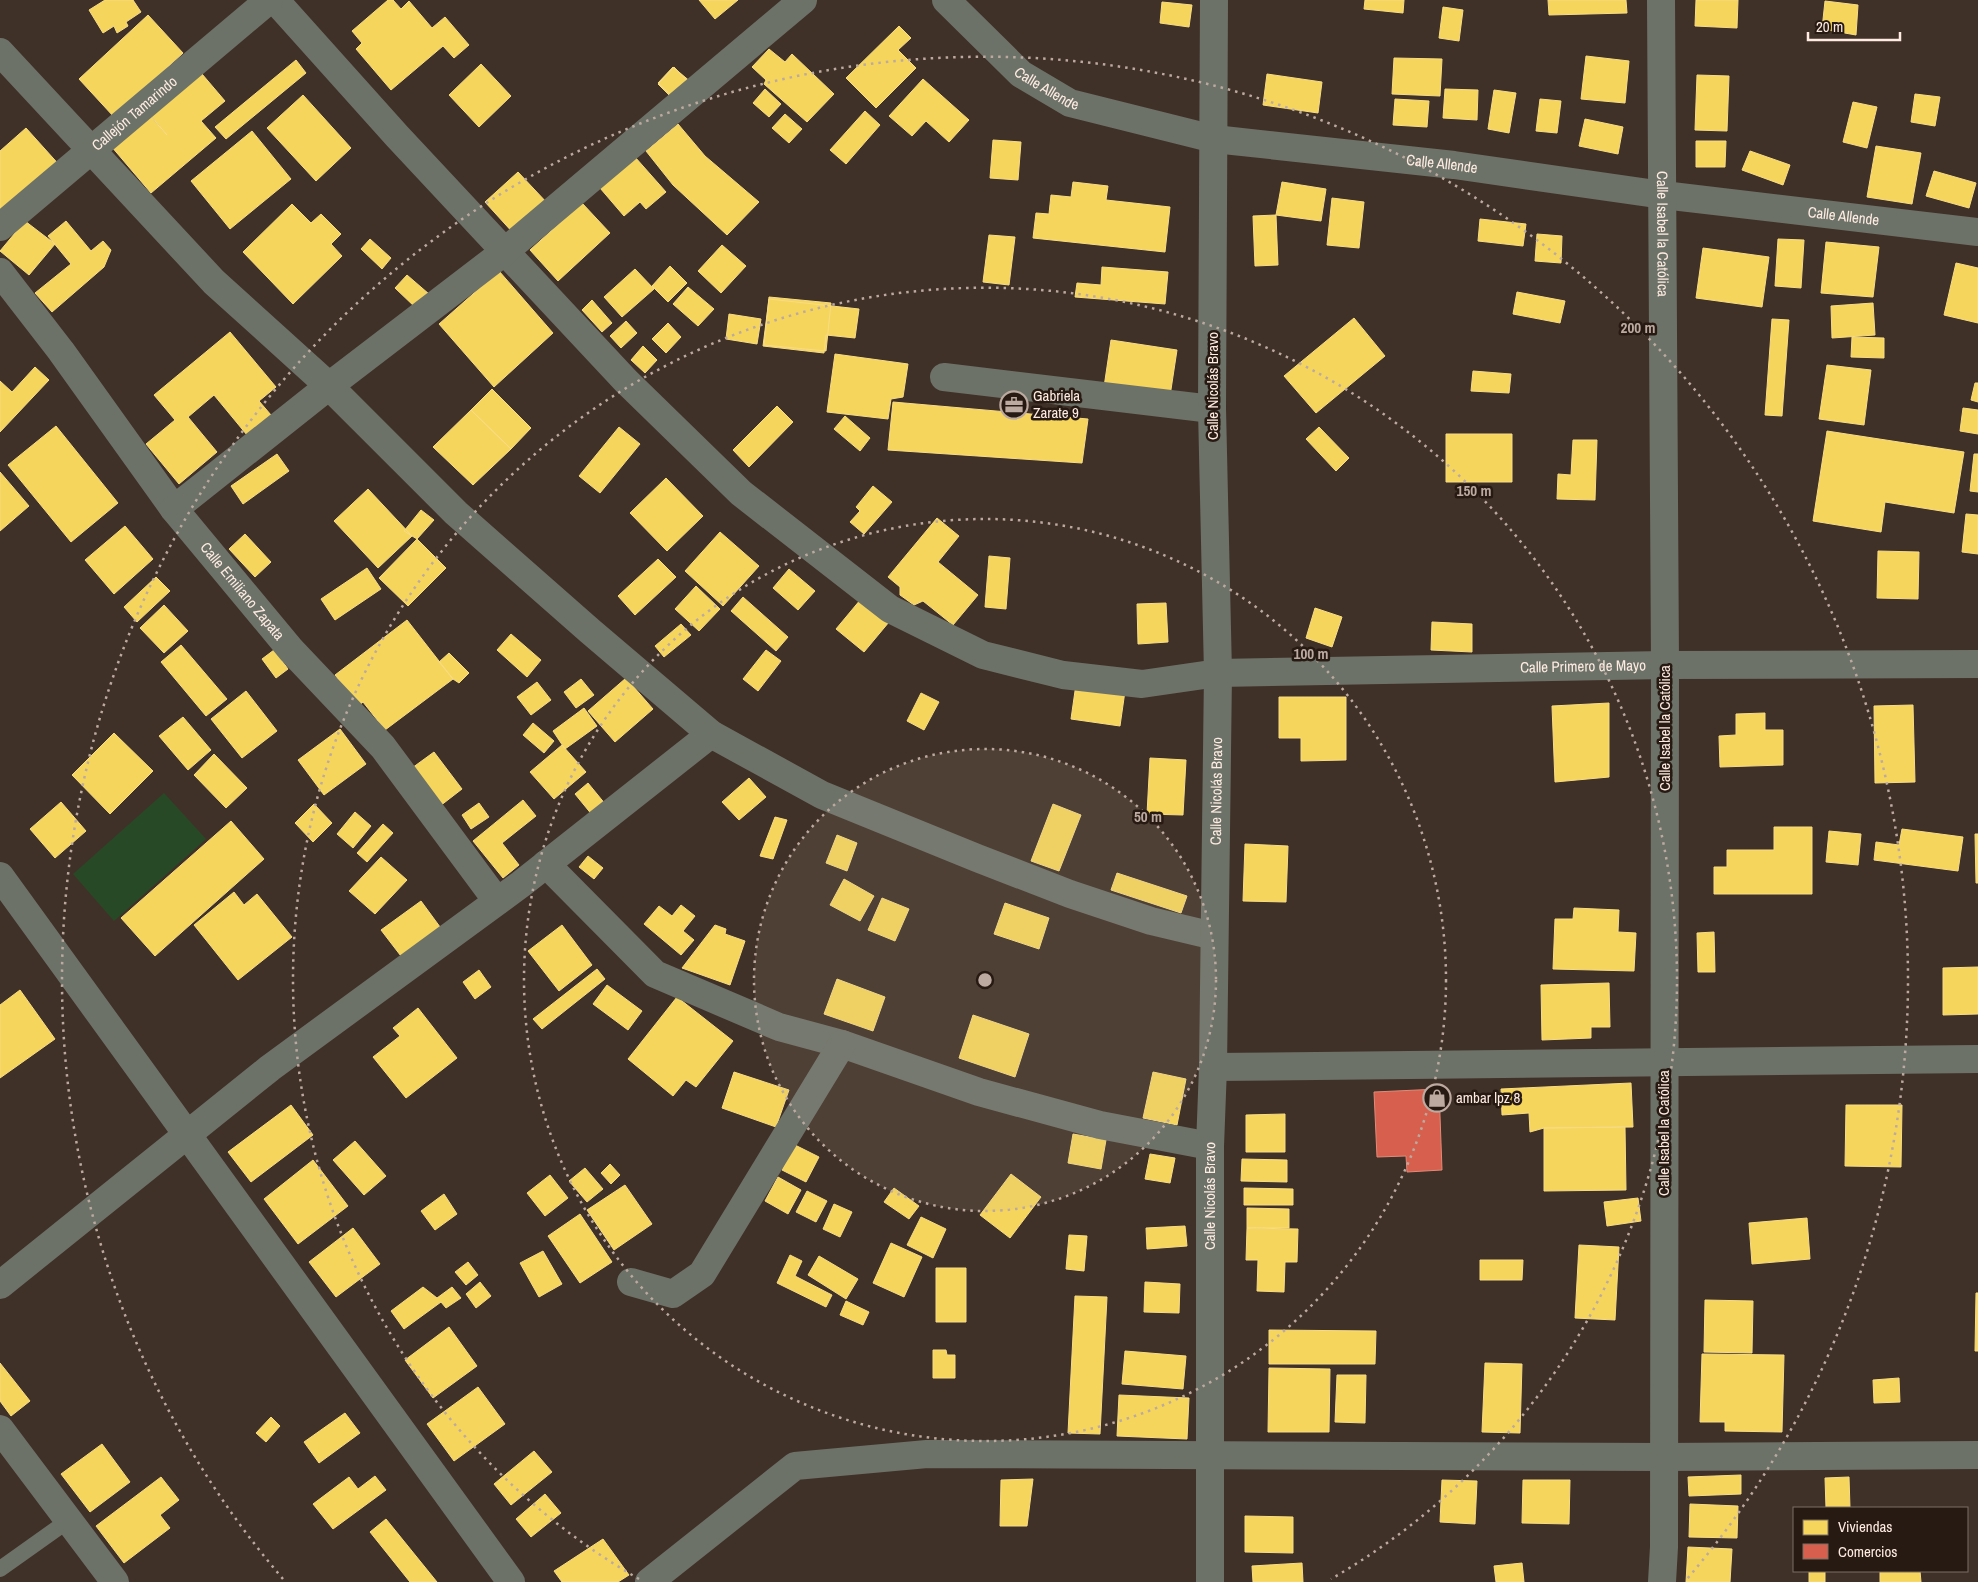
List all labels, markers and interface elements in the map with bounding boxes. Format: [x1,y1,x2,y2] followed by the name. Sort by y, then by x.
[1808,10,1900,42] scale bar
[1816,16,1843,37] text: 20 m
[1009,62,1081,115] street label: Calle Allende
[87,71,182,155] street label: Callejón Tamarindo
[1405,149,1479,178] street label: Calle Allende
[1652,171,1674,297] street label: Calle Isabel la Católica
[1807,201,1881,230] street label: Calle Allende
[1621,317,1655,338] text: 200 m
[1202,332,1223,440] street label: Calle Nicolás Bravo
[1033,385,1080,423] place label: Gabriela Zarate 9
[999,390,1029,420] office icon: Gabriela Zarate 9
[1457,480,1491,501] text: 150 m
[196,537,290,645] street label: Calle Emiliano Zapata
[1294,643,1328,664] text: 100 m
[1520,654,1646,678] street label: Calle Primero de Mayo
[1654,665,1675,791] street label: Calle Isabel la Católica
[1205,737,1227,845] street label: Calle Nicolás Bravo
[1134,806,1162,827] text: 50 m
[976,971,994,989] centre of rings
[1653,1070,1674,1196] street label: Calle Isabel la Católica
[1422,1083,1452,1113] shop icon: ambar lpz 8
[1456,1087,1520,1108] place label: ambar lpz 8
[1199,1141,1220,1250] street label: Calle Nicolás Bravo
[1793,1507,1968,1572] legend
[1838,1516,1893,1537] text: Viviendas
[1838,1541,1897,1562] text: Comercios

